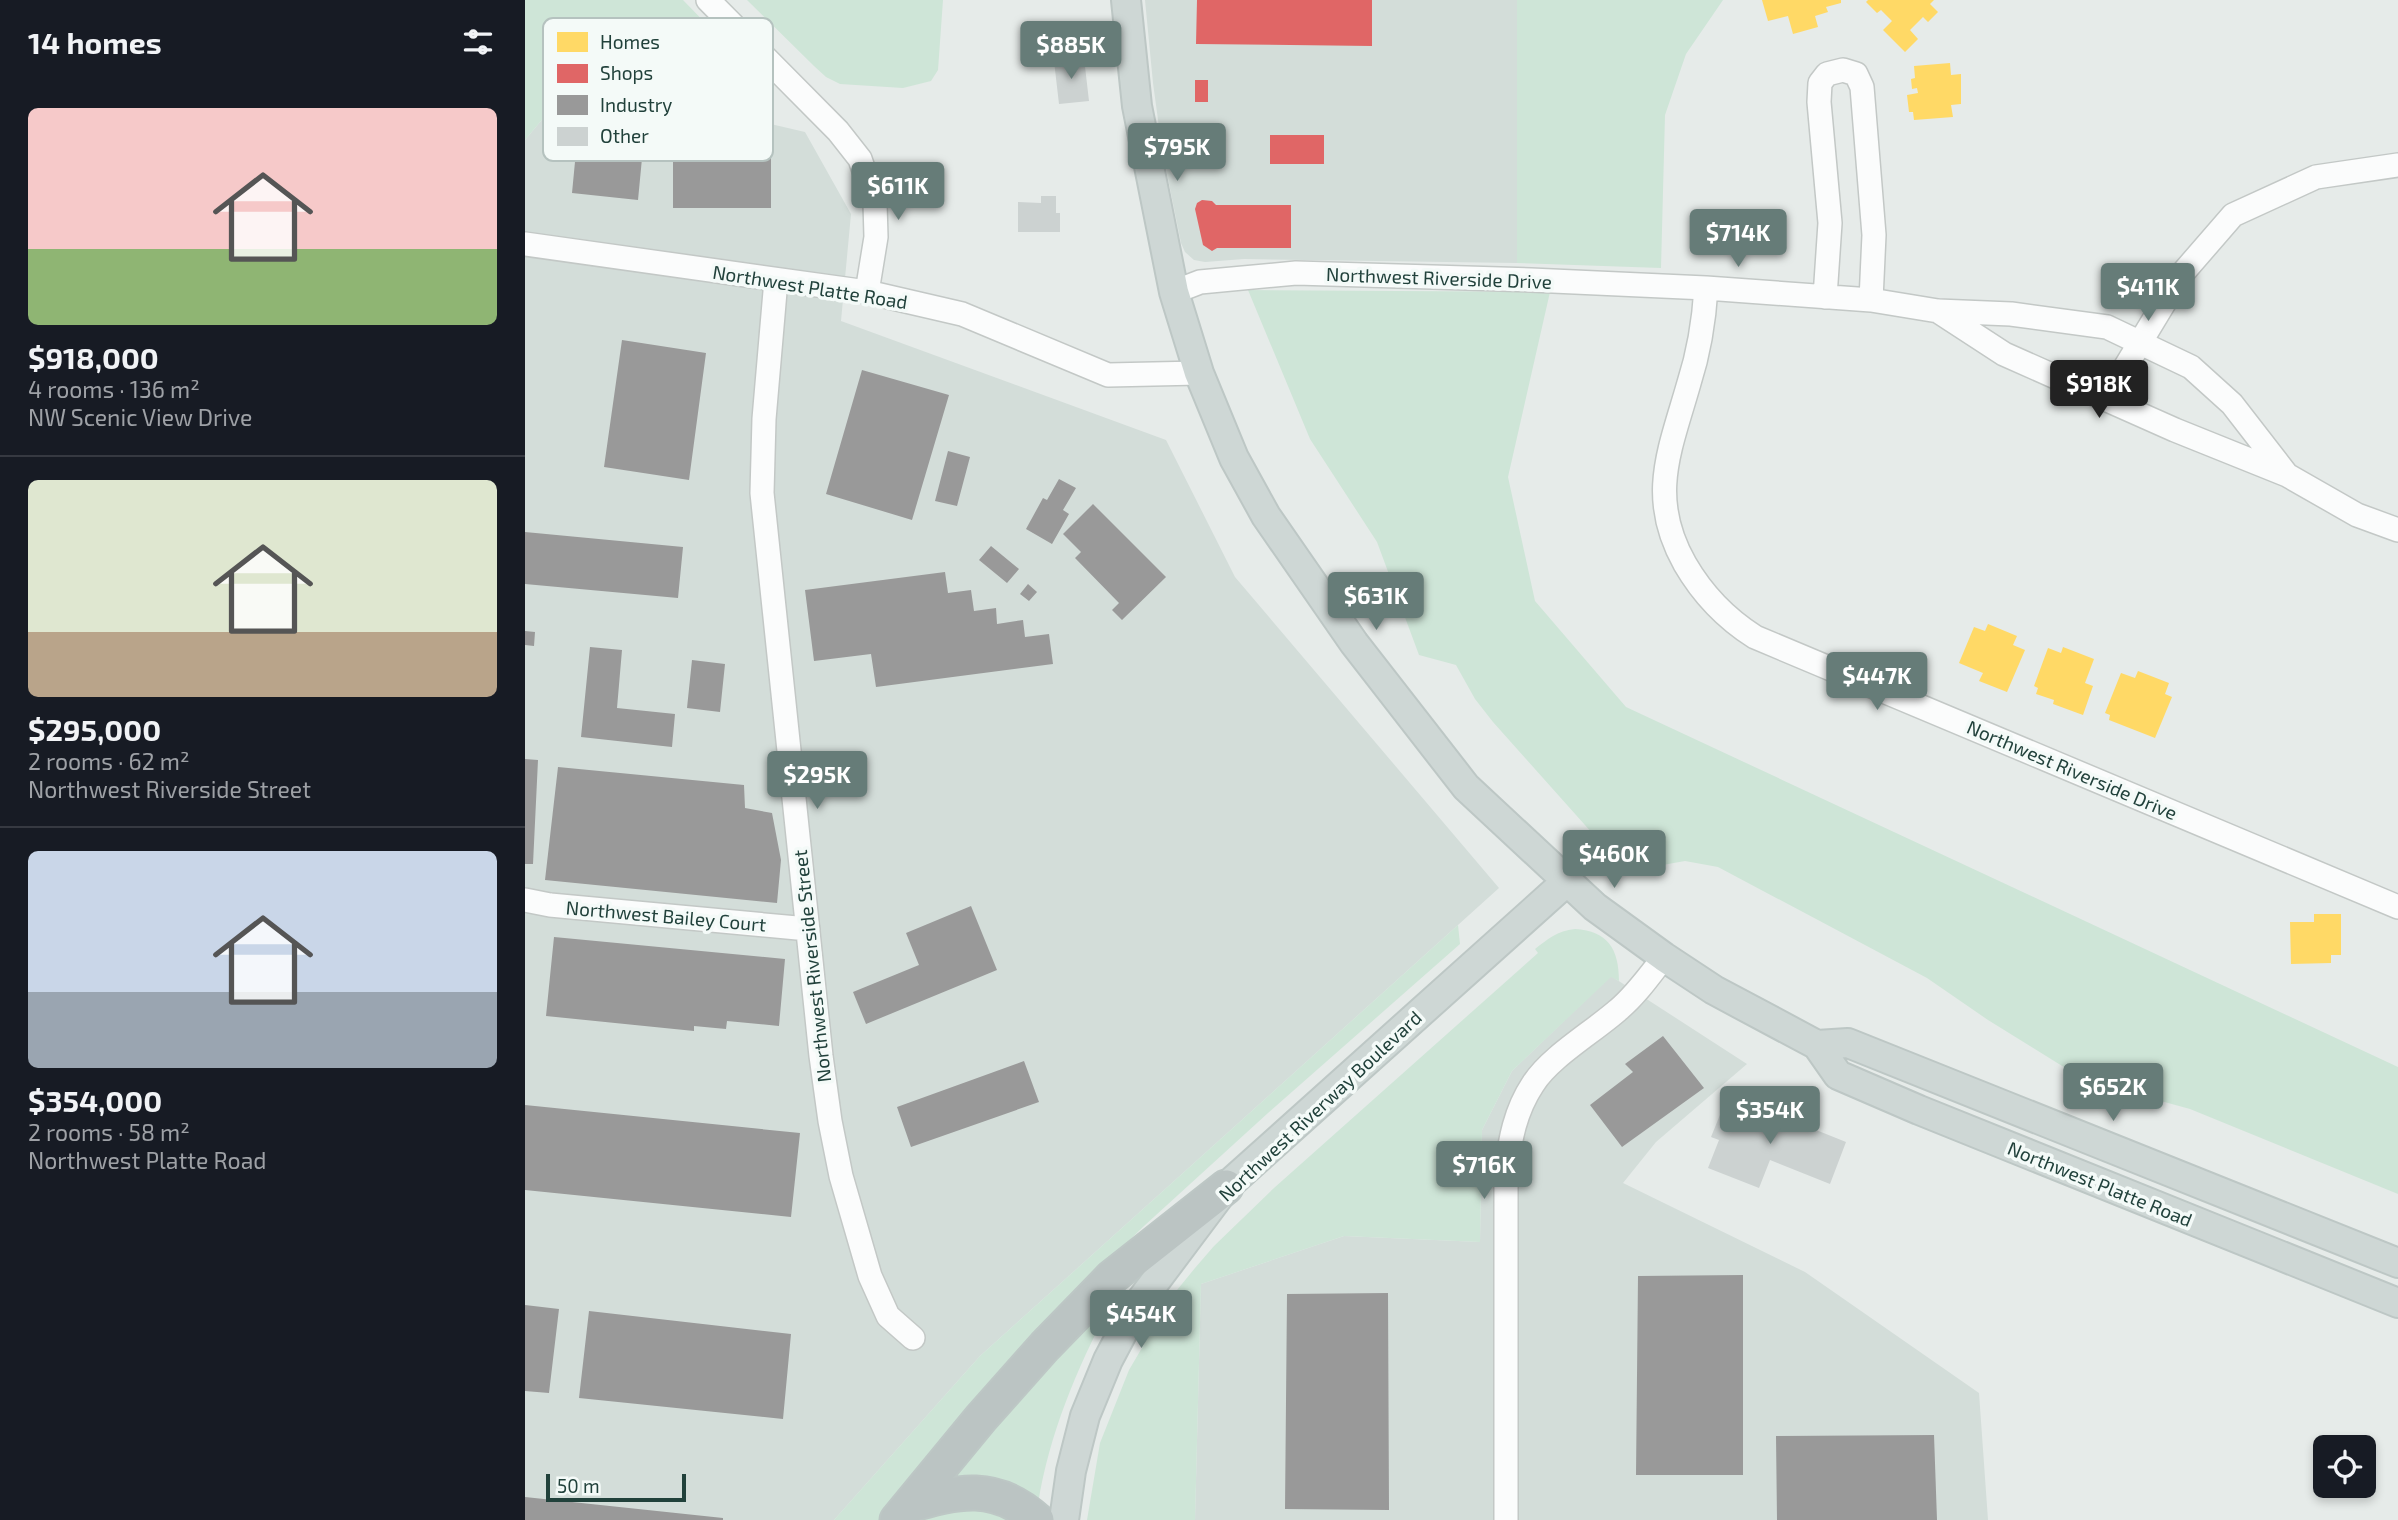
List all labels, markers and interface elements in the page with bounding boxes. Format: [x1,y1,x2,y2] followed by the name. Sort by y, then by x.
[543,18,773,161] legend
[1022,22,1120,81] pin: $885K
[459,23,497,61] icon: filters
[28,24,162,60] text: 14 homes
[600,30,660,53] text: Homes
[1036,30,1106,58] text: $885K
[600,61,653,84] text: Shops
[600,93,672,116] text: Industry
[600,124,649,147] text: Other
[1128,124,1226,183] pin: $795K
[1144,132,1210,160] text: $795K
[200,154,326,280] icon: home
[849,162,947,222] pin: $611K
[867,171,929,199] text: $611K
[1689,210,1787,269] pin: $714K
[1706,218,1770,246] text: $714K
[711,260,909,313] street label: Northwest Platte Road
[1326,262,1552,293] street label: Northwest Riverside Drive
[2099,264,2197,323] pin: $411K
[2117,272,2179,300] text: $411K
[28,339,159,375] text: $918,000
[2050,360,2148,420] pin: $918K
[2066,369,2132,397] text: $918K
[28,375,200,403] text: 4 rooms · 136 m²
[28,403,252,431] text: NW Scenic View Drive
[200,526,326,652] icon: home
[1327,572,1425,632] pin: $631K
[1344,581,1408,609] text: $631K
[1828,652,1926,712] pin: $447K
[1842,661,1912,689] text: $447K
[28,711,161,747] text: $295,000
[1964,715,2181,824] street label: Northwest Riverside Drive
[28,747,190,775] text: 2 rooms · 62 m²
[768,752,866,811] pin: $295K
[783,760,851,788] text: $295K
[28,775,311,803] text: Northwest Riverside Street
[1565,830,1663,890] pin: $460K
[1579,839,1649,867] text: $460K
[788,849,835,1083] street label: Northwest Riverside Street
[565,895,767,936] street label: Northwest Bailey Court
[200,897,326,1023] icon: home
[1213,1005,1426,1206] street label: Northwest Riverway Boulevard
[2064,1064,2162,1123] pin: $652K
[2079,1072,2147,1100] text: $652K
[28,1082,162,1118] text: $354,000
[1721,1086,1819,1146] pin: $354K
[1736,1095,1804,1123] text: $354K
[28,1118,190,1146] text: 2 rooms · 58 m²
[2005,1136,2196,1231] street label: Northwest Platte Road
[1435,1142,1533,1201] pin: $716K
[28,1146,266,1174] text: Northwest Platte Road
[1452,1150,1516,1178] text: $716K
[1092,1290,1190,1350] pin: $454K
[1106,1299,1176,1327] text: $454K
[2313,1435,2376,1498] map controls
[2313,1435,2376,1498] button: locate
[546,1471,686,1503] scale bar
[557,1474,600,1497] text: 50 m

